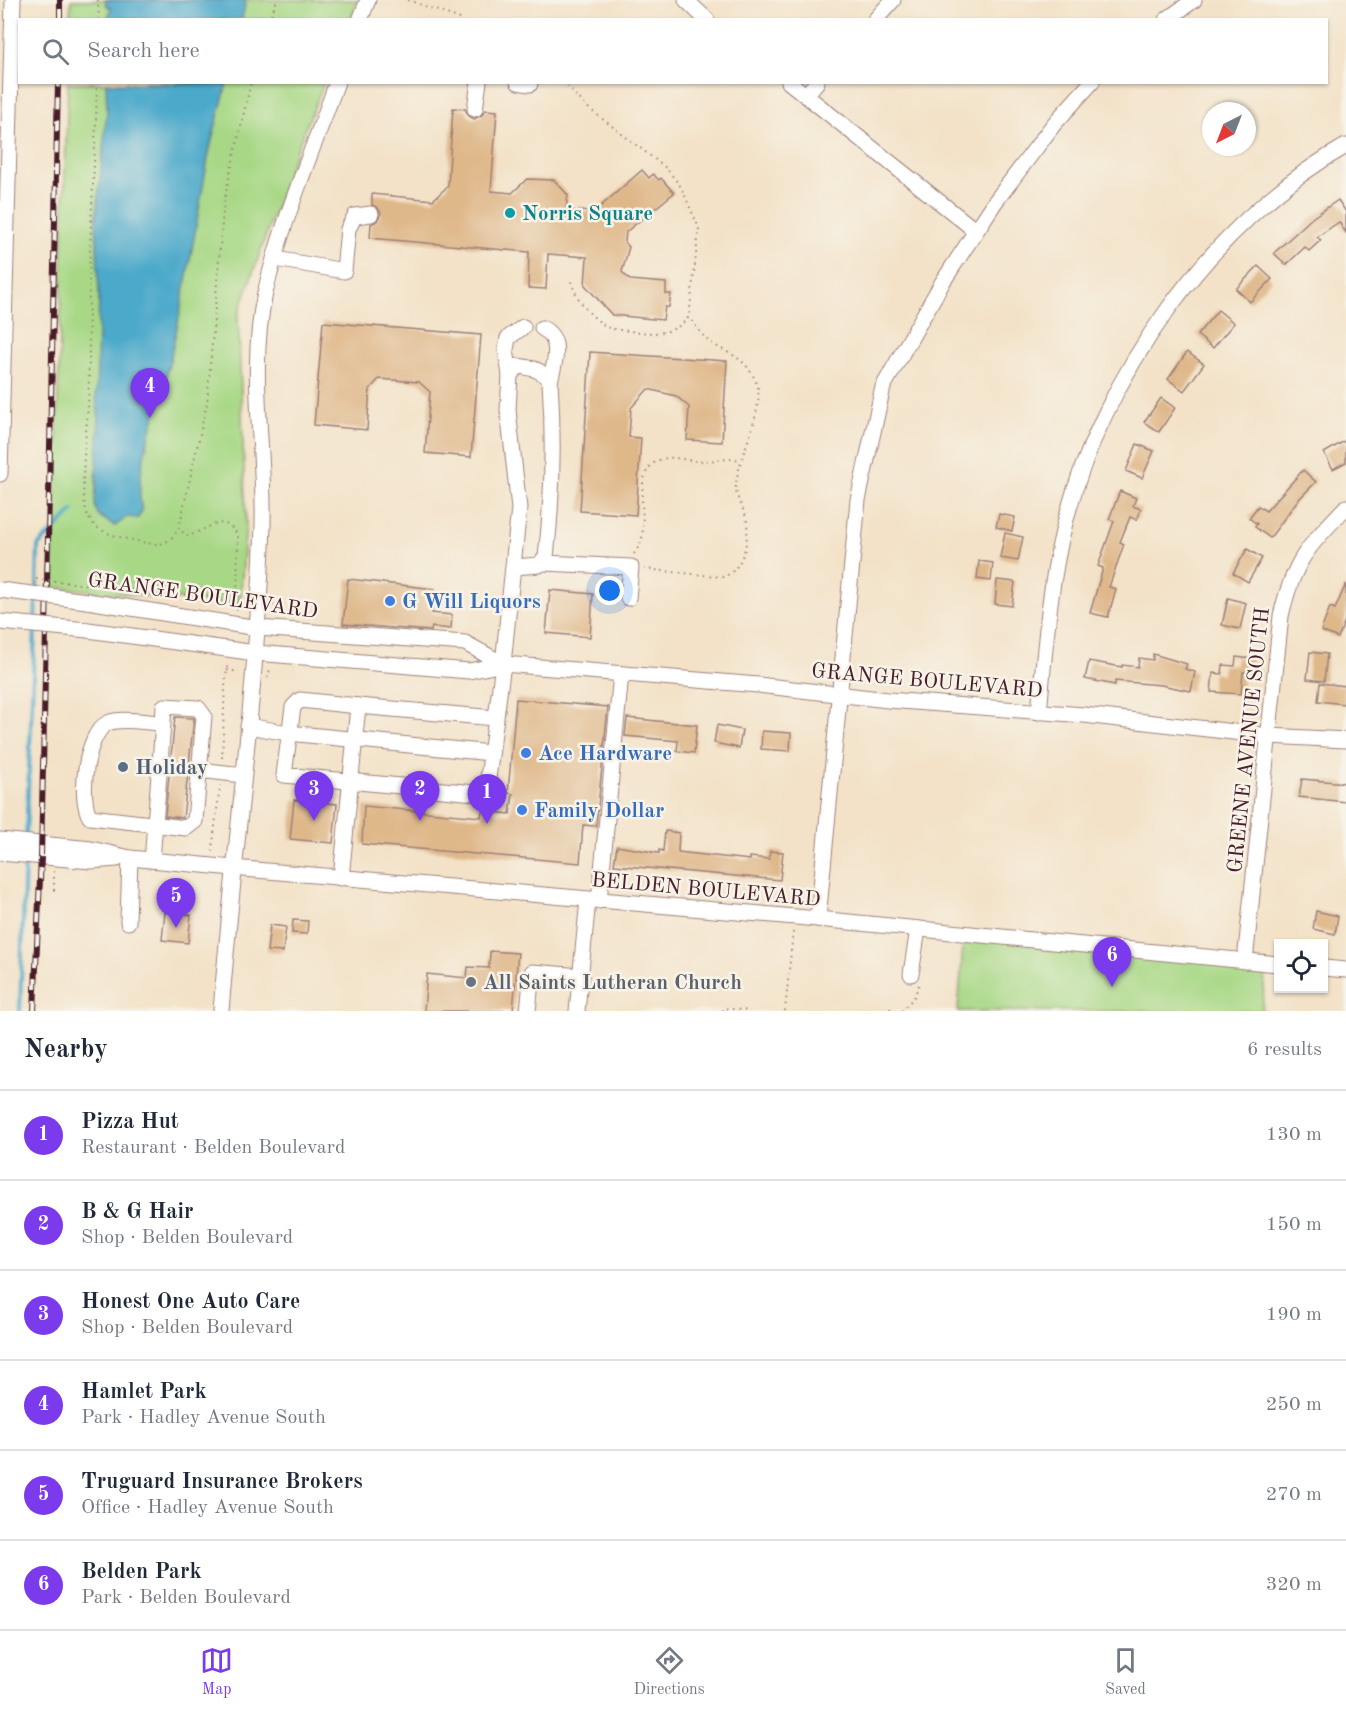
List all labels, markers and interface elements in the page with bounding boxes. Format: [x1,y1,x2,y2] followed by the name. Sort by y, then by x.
[18,18,1328,84] search box
[39,35,72,68] icon: search
[87,40,200,62] text: Search here
[1202,102,1256,156] north arrow
[522,204,653,225] place label: Norris Square
[503,206,517,220] marker: Norris Square
[130,368,170,418] pin: 4
[86,570,319,623] street label: GRANGE BOULEVARD
[595,576,624,605] your location
[402,592,541,613] place label: G Will Liquors
[383,594,397,608] marker: G Will Liquors
[1225,606,1274,874] street label: GREENE AVENUE SOUTH
[810,661,1043,702] street label: GRANGE BOULEVARD
[538,744,672,765] place label: Ace Hardware
[519,746,533,760] marker: Ace Hardware
[135,758,208,779] place label: Holiday
[116,760,130,774] marker: Holiday
[294,772,334,821] pin: 3
[400,772,440,821] pin: 2
[468,774,506,824] pin: 1
[534,801,664,822] place label: Family Dollar
[515,803,529,817] marker: Family Dollar
[590,870,821,911] street label: BELDEN BOULEVARD
[156,878,195,928] pin: 5
[1092,938,1132,987] pin: 6
[1274,939,1328,993] map controls
[1274,939,1328,993] button: locate
[483,973,742,994] place label: All Saints Lutheran Church
[464,975,478,989] marker: All Saints Lutheran Church
[24,1037,108,1063] text: Nearby
[1247,1040,1322,1060] text: 6 results
[81,1111,179,1133] text: Pizza Hut
[38,1125,49,1145] text: 1
[1266,1125,1322,1145] text: 130 m
[81,1138,345,1158] text: Restaurant · Belden Boulevard
[81,1201,194,1223] text: B & G Hair
[38,1215,49,1235] text: 2
[1266,1215,1322,1235] text: 150 m
[81,1228,293,1248] text: Shop · Belden Boulevard
[81,1291,300,1313] text: Honest One Auto Care
[38,1305,49,1325] text: 3
[1266,1305,1322,1325] text: 190 m
[81,1318,293,1338] text: Shop · Belden Boulevard
[81,1381,207,1403] text: Hamlet Park
[38,1395,49,1415] text: 4
[1266,1395,1322,1415] text: 250 m
[81,1408,326,1428] text: Park · Hadley Avenue South
[81,1471,363,1493] text: Truguard Insurance Brokers
[38,1485,49,1505] text: 5
[1266,1485,1322,1505] text: 270 m
[81,1498,334,1518] text: Office · Hadley Avenue South
[81,1561,202,1583] text: Belden Park
[38,1575,49,1595] text: 6
[1266,1575,1322,1595] text: 320 m
[81,1588,291,1608] text: Park · Belden Boulevard
[200,1644,233,1700] tab: Map
[634,1644,705,1700] tab: Directions
[1105,1644,1146,1700] tab: Saved

